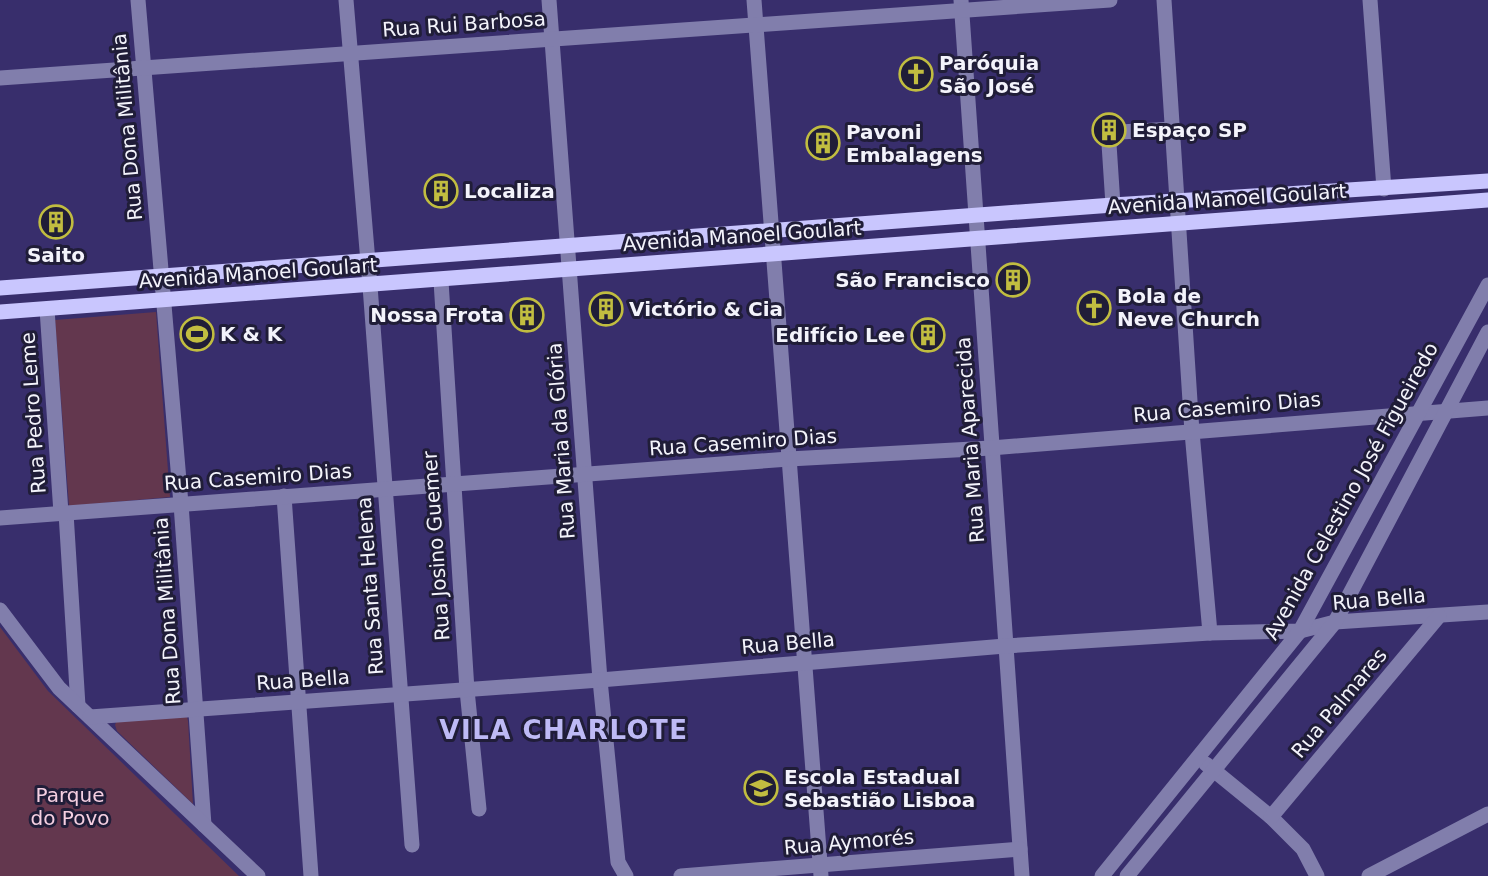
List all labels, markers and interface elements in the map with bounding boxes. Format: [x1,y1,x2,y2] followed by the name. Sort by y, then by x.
[382,6,546,42] street label: Rua Rui Barbosa
[107,32,147,222] street label: Rua Dona Militânia
[939,51,1039,98] place label: Paróquia São José
[898,56,934,92] church icon: Paróquia São José
[1091,112,1127,148] building icon: Espaço SP
[1132,118,1247,142] place label: Espaço SP
[846,120,983,167] place label: Pavoni Embalagens
[805,125,841,161] building icon: Pavoni Embalagens
[423,173,459,209] building icon: Localiza
[464,179,555,203] place label: Localiza
[1107,179,1347,219] street label: Avenida Manoel Goulart
[38,204,74,240] building icon: Saito
[622,216,862,256] street label: Avenida Manoel Goulart
[27,243,85,267] place label: Saito
[138,253,378,293] street label: Avenida Manoel Goulart
[995,262,1031,298] building icon: São Francisco
[835,268,990,292] place label: São Francisco
[1117,284,1260,331] place label: Bola de Neve Church
[1076,290,1112,326] church icon: Bola de Neve Church
[588,291,624,327] building icon: Victório & Cia
[509,297,545,333] building icon: Nossa Frota
[629,297,783,321] place label: Victório & Cia
[370,303,504,327] place label: Nossa Frota
[179,316,215,352] sports icon: K & K
[910,317,946,353] building icon: Edifício Lee
[220,322,284,346] place label: K & K
[775,323,905,347] place label: Edifício Lee
[15,331,51,495] street label: Rua Pedro Leme
[951,336,989,544] street label: Rua Maria Aparecida
[1259,338,1443,644] street label: Avenida Celestino José Figueiredo
[542,342,580,540] street label: Rua Maria da Glória
[1132,387,1322,427] street label: Rua Casemiro Dias
[648,423,838,461] street label: Rua Casemiro Dias
[417,450,455,642] street label: Rua Josino Guemer
[163,458,353,496] street label: Rua Casemiro Dias
[352,496,388,676] street label: Rua Santa Helena
[148,517,186,705] street label: Rua Dona Militânia
[1331,583,1427,615] street label: Rua Bella
[740,627,836,659] street label: Rua Bella
[1286,643,1392,763] street label: Rua Palmares
[255,665,351,695] street label: Rua Bella
[439,715,689,745] district label: VILA CHARLOTE
[784,765,975,812] place label: Escola Estadual Sebastião Lisboa
[743,770,779,806] school or university icon: Escola Estadual Sebastião Lisboa
[31,783,109,830] park label: Parque do Povo
[783,824,915,860] street label: Rua Aymorés

